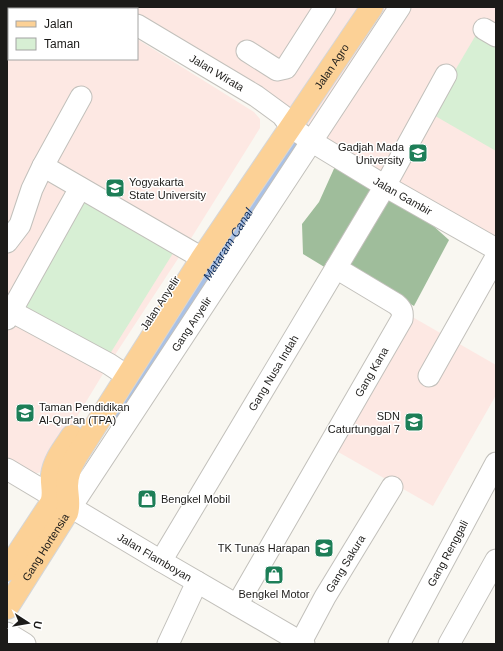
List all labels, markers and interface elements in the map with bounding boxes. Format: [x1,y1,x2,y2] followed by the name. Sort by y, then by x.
[8,8,138,60] legend
[44,17,73,31] text: Jalan
[44,37,80,51] text: Taman
[312,42,351,91] street label: Jalan Agro
[188,52,247,94] street label: Jalan Wirata
[338,141,405,166] place label: Gadjah Mada University
[407,142,429,164] school or university icon: Gadjah Mada University
[371,174,434,218] street label: Jalan Gambir
[129,176,207,201] place label: Yogyakarta State University
[104,177,126,199] school or university icon: Yogyakarta State University
[200,206,256,283] water label: Mataram Canal
[138,273,182,332] street label: Jalan Anyelir
[169,294,214,354] street label: Gang Anyelir
[246,333,301,413] street label: Gang Nusa Indah
[352,344,391,399] street label: Gang Kana
[39,401,130,426] place label: Taman Pendidikan Al-Qur'an (TPA)
[14,402,36,424] school or university icon: Taman Pendidikan Al-Qur'an (TPA)
[328,410,400,435] place label: SDN Caturtunggal 7
[403,411,425,433] school or university icon: SDN Caturtunggal 7
[136,488,158,510] shop icon: Bengkel Mobil
[161,493,230,505] place label: Bengkel Mobil
[20,511,72,583] street label: Gang Hortensia
[425,518,470,588] street label: Gang Renggali
[116,531,194,584] street label: Jalan Flamboyan
[323,532,368,595] street label: Gang Sakura
[313,537,335,559] school or university icon: TK Tunas Harapan
[218,542,310,554] place label: TK Tunas Harapan
[263,564,285,586] shop icon: Bengkel Motor
[239,588,310,600] place label: Bengkel Motor
[8,603,48,643] north arrow
[31,620,44,630] text: U

